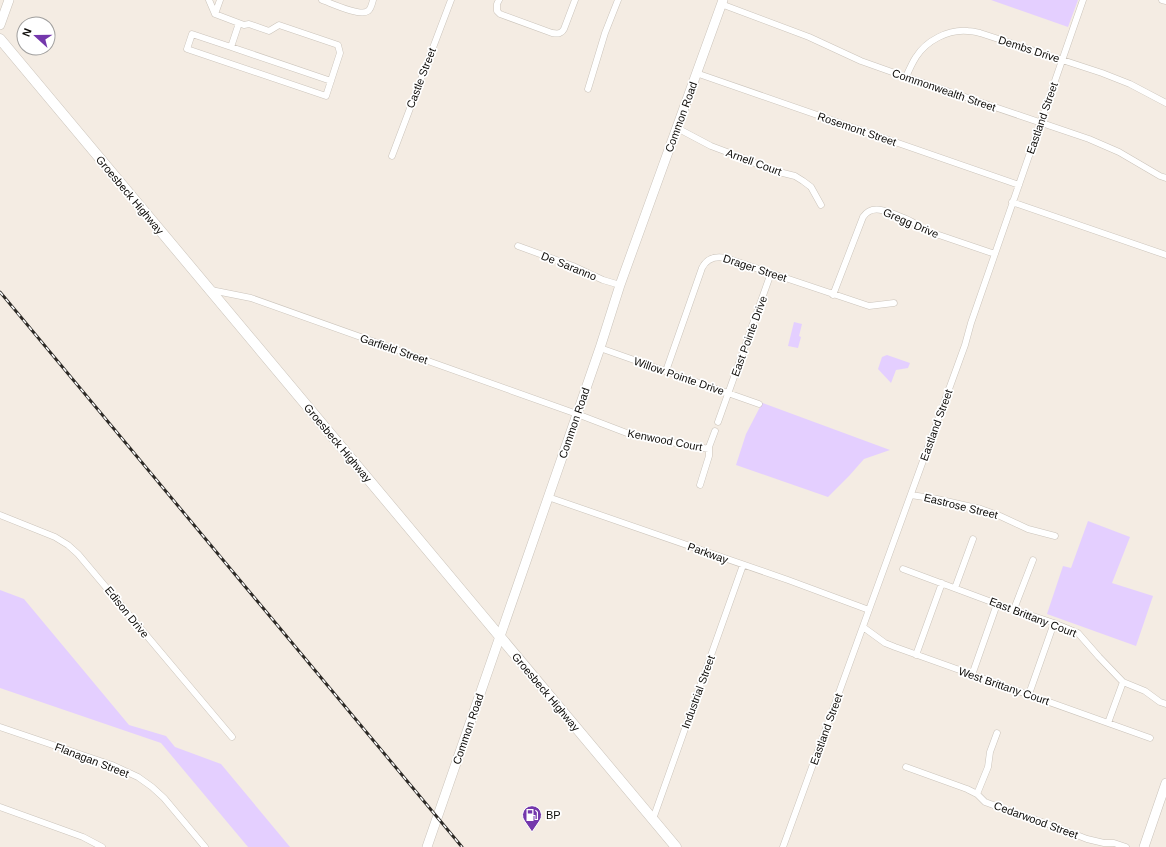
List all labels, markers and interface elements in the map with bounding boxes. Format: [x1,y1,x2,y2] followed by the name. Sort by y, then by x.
[16,16,56,56] north arrow
[20,27,34,38] text: N
[997,33,1061,65] street label: Dembs Drive
[404,46,438,110] street label: Castle Street
[891,67,997,113] street label: Commonwealth Street
[663,80,699,154] street label: Common Road
[1024,80,1060,156] street label: Eastland Street
[816,110,898,148] street label: Rosemont Street
[725,146,783,178] street label: Arnell Court
[94,153,167,237] street label: Groesbeck Highway
[881,206,941,240] street label: Gregg Drive
[540,249,598,283] street label: De Saranno
[722,252,788,284] street label: Drager Street
[729,294,769,378] street label: East Pointe Drive
[359,332,429,366] street label: Garfield Street
[632,355,726,397] street label: Willow Pointe Drive
[556,386,592,460] street label: Common Road
[917,388,955,462] street label: Eastland Street
[302,401,375,485] street label: Groesbeck Highway
[627,427,703,453] street label: Kenwood Court
[923,491,999,521] street label: Eastrose Street
[686,540,730,566] street label: Parkway
[103,584,151,640] street label: Edison Drive
[988,595,1078,639] street label: East Brittany Court
[510,650,583,734] street label: Groesbeck Highway
[679,654,717,730] street label: Industrial Street
[957,665,1051,707] street label: West Brittany Court
[450,692,486,766] street label: Common Road
[807,692,845,766] street label: Eastland Street
[53,740,131,780] street label: Flanagan Street
[992,799,1080,841] street label: Cedarwood Street
[521,804,543,832] fuel station icon: BP
[546,809,561,821] place label: BP

